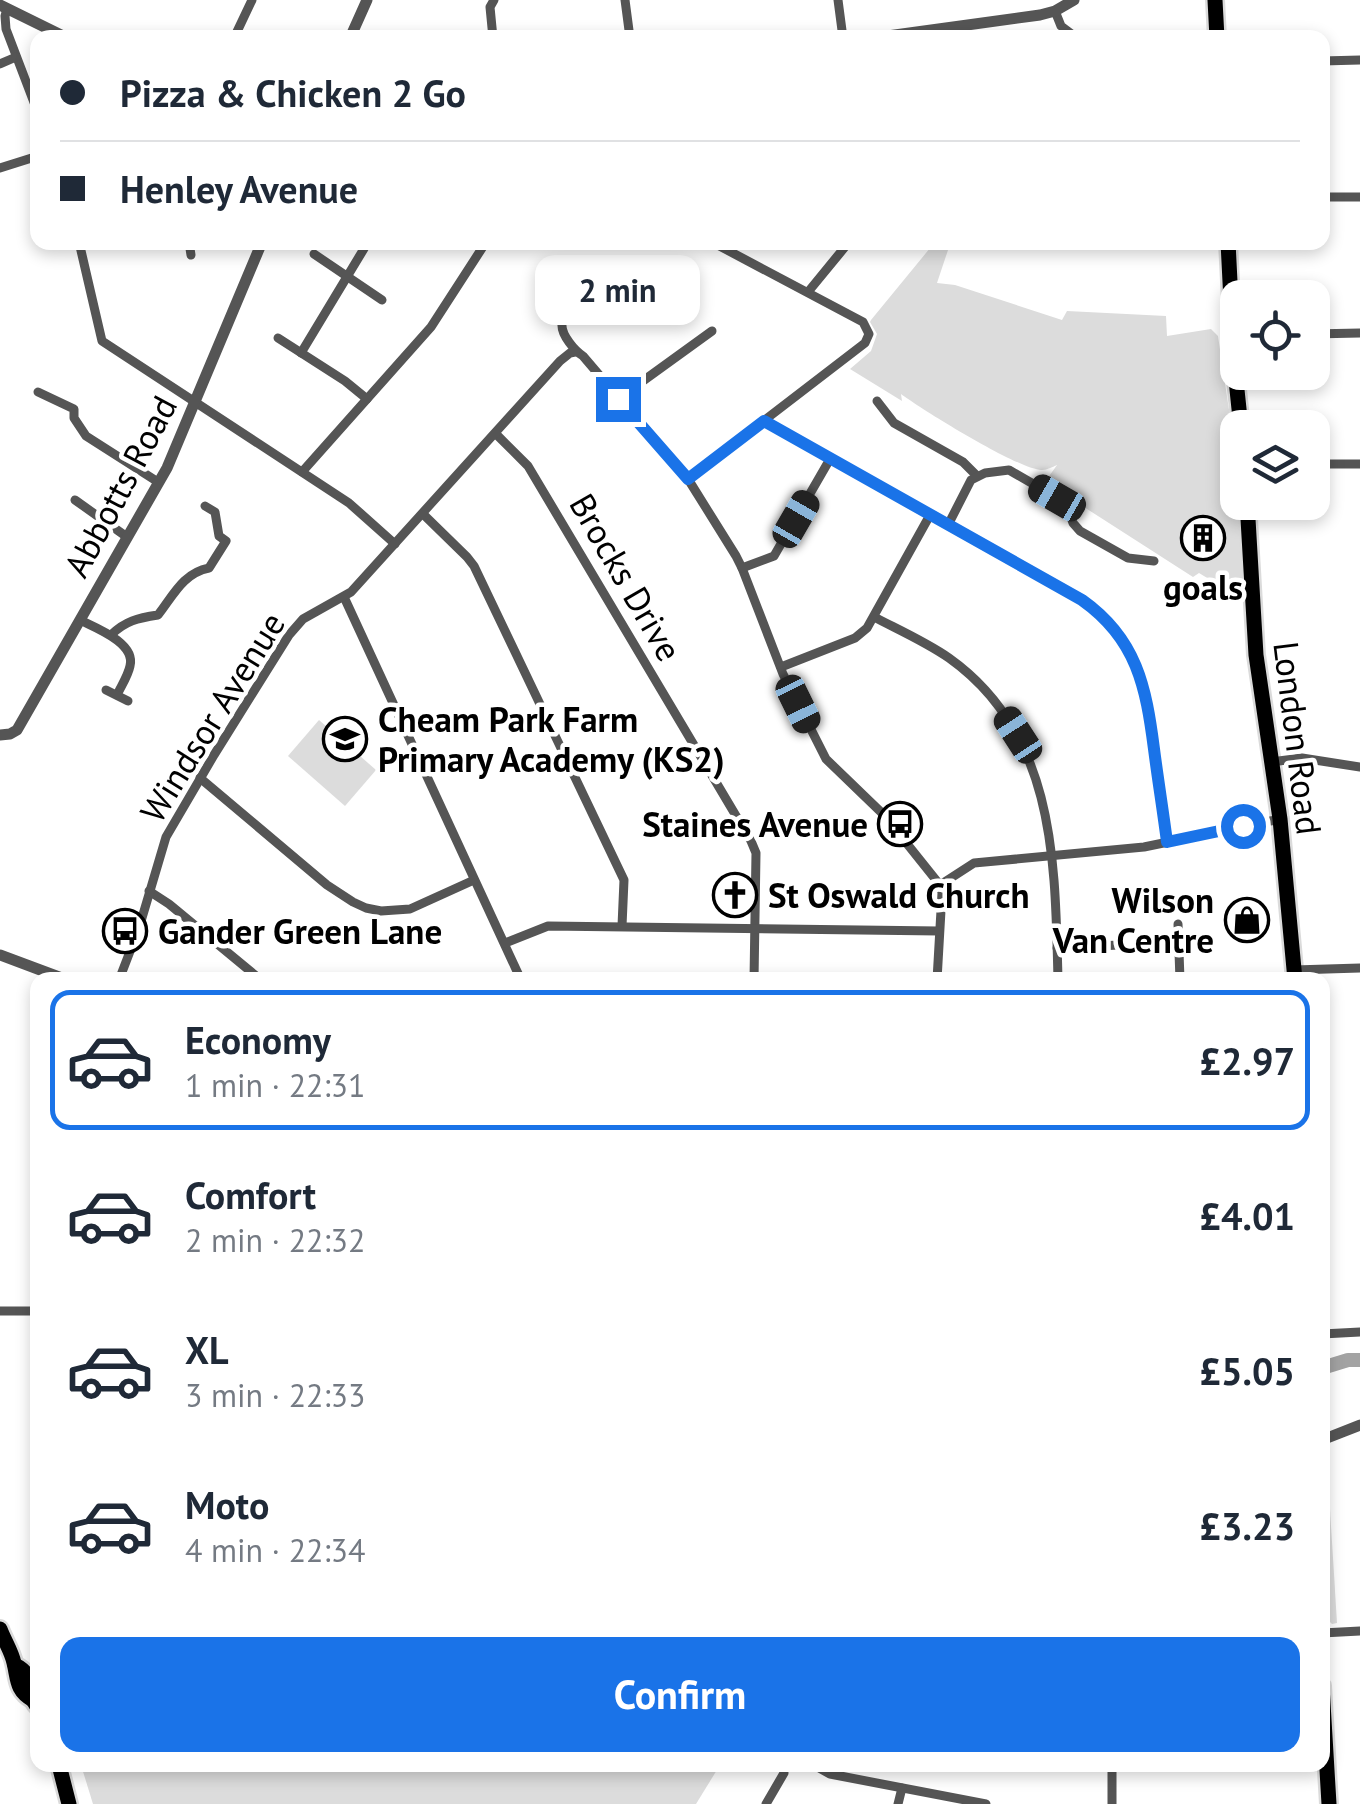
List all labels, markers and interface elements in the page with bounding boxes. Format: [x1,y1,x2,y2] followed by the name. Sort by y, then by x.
[120,68,466,117] text: Pizza & Chicken 2 Go
[120,164,358,213] text: Henley Avenue
[536,254,700,324] callout: 2 min
[578,269,657,311] text: 2 min
[1220,280,1330,520] map controls
[1220,280,1330,390] button: locate
[596,377,641,422] route end
[53,387,187,585] street label: Abbotts Road
[1220,410,1330,520] button: layers
[1024,470,1090,526] car
[560,485,692,669] street label: Brocks Drive
[768,486,824,552] car
[1180,515,1226,561] building icon: goals
[1163,564,1243,610] place label: goals
[129,603,295,831] street label: Windsor Avenue
[1263,639,1333,837] street label: London Road
[771,670,825,738] car
[378,696,725,782] place label: Cheam Park Farm Primary Academy (KS2)
[989,702,1047,768] car
[322,716,368,762] school or university icon: Cheam Park Farm Primary Academy (KS2)
[642,801,868,847] place label: Staines Avenue
[877,801,923,847] bus stop icon: Staines Avenue
[1221,804,1266,849] route start
[712,872,758,918] church icon: St Oswald Church
[768,872,1030,918] place label: St Oswald Church
[1052,877,1214,963] place label: Wilson Van Centre
[1224,897,1270,943] shop icon: Wilson Van Centre
[102,908,148,954] bus stop icon: Gander Green Lane
[158,908,442,954] place label: Gander Green Lane
[65,1015,155,1105] icon: car
[185,1015,331,1064] text: Economy
[1199,1036,1295,1085] text: £2.97
[185,1064,365,1106] text: 1 min · 22:31
[65,1170,155,1260] icon: car
[185,1170,316,1219] text: Comfort
[1199,1191,1295,1240] text: £4.01
[185,1219,365,1261] text: 2 min · 22:32
[65,1325,155,1415] icon: car
[185,1325,229,1374] text: XL
[1199,1346,1295,1395] text: £5.05
[185,1374,365,1416] text: 3 min · 22:33
[65,1480,155,1570] icon: car
[185,1480,269,1529] text: Moto
[1199,1501,1295,1550] text: £3.23
[185,1529,365,1571] text: 4 min · 22:34
[60,1637,1300,1752] button: Confirm

